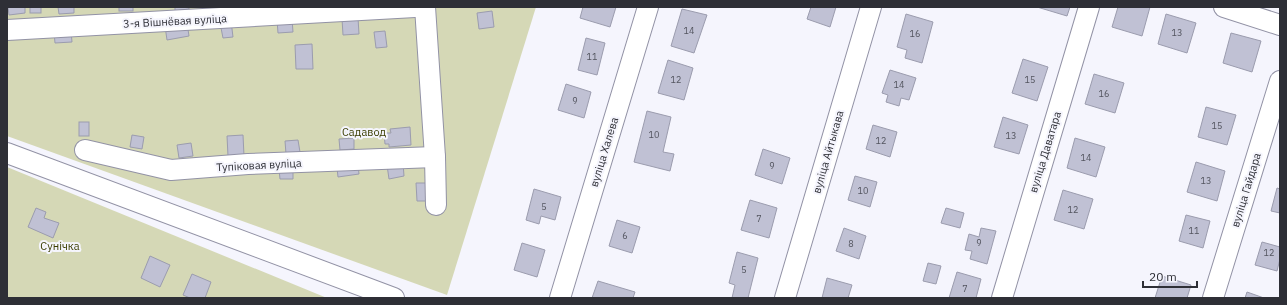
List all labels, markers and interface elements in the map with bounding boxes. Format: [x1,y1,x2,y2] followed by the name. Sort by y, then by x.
[123,11,227,31] street label: 3-я Вішнёвая вуліца
[684,25,694,36] house number: 14
[1172,27,1182,38] house number: 13
[910,28,920,39] house number: 16
[587,51,597,62] house number: 11
[671,74,681,85] house number: 12
[1025,74,1035,85] house number: 15
[894,79,904,90] house number: 14
[1099,88,1109,99] house number: 16
[572,95,578,106] house number: 9
[809,109,847,195] street label: вуліца Айтыкава
[1026,110,1064,194] street label: вуліца Даватара
[587,115,621,189] street label: вуліца Халева
[1212,120,1222,131] house number: 15
[342,125,387,139] park label: Садавод
[649,129,659,140] house number: 10
[1006,130,1016,141] house number: 13
[876,135,886,146] house number: 12
[1228,151,1264,229] street label: вуліца Гайдара
[1081,152,1091,163] house number: 14
[216,156,302,174] street label: Тупіковая вуліца
[769,160,775,171] house number: 9
[1201,175,1211,186] house number: 13
[858,185,868,196] house number: 10
[541,201,547,212] house number: 5
[1068,204,1078,215] house number: 12
[756,213,762,224] house number: 7
[1189,225,1199,236] house number: 11
[622,230,628,241] house number: 6
[976,237,982,248] house number: 9
[848,238,854,249] house number: 8
[40,239,80,253] park label: Сунічка
[1264,247,1274,258] house number: 12
[1143,263,1197,289] scale bar
[741,264,747,275] house number: 5
[1149,269,1177,284] text: 20 m
[962,283,968,294] house number: 7

